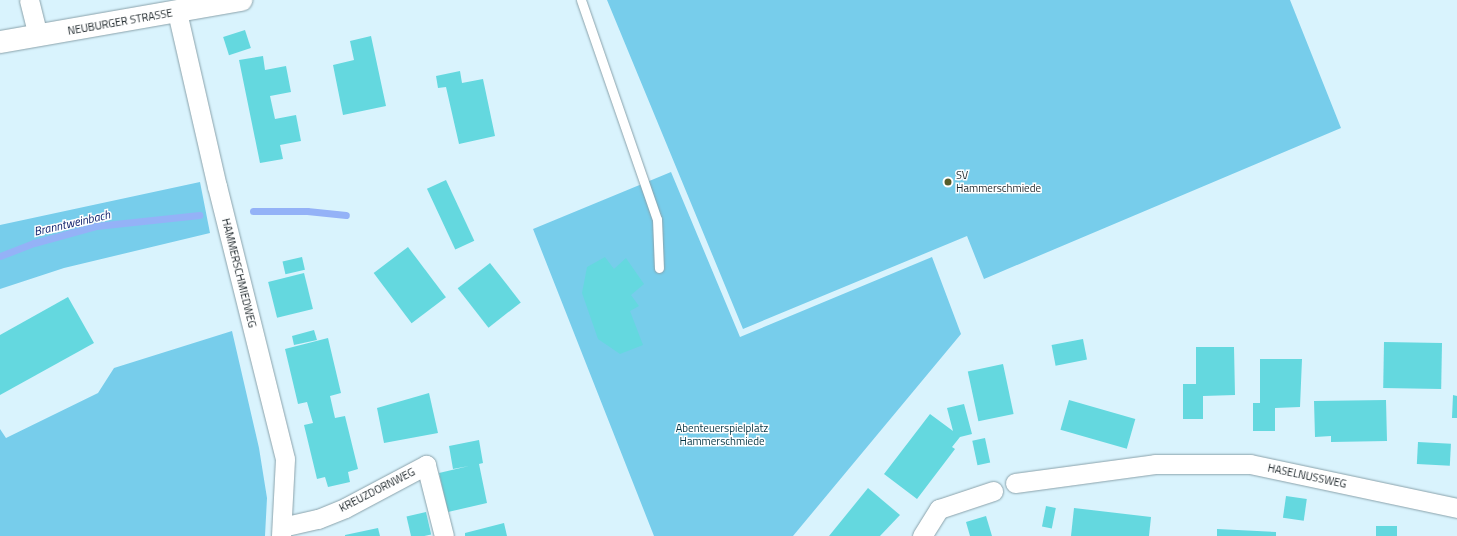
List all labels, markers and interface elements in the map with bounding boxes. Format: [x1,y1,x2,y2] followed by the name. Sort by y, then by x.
[67,6,173,38] street label: NEUBURGER STRASSE
[956,169,1041,195] place label: SV Hammerschmiede
[943,177,953,187] marker: SV Hammerschmiede
[32,207,112,239] water label: Branntweinbach
[219,217,259,329] street label: HAMMERSCHMIEDWEG
[676,422,768,448] park label: Abenteuerspielplatz Hammerschmiede
[1266,461,1348,491] street label: HASELNUSSWEG
[337,465,417,515] street label: KREUZDORNWEG

